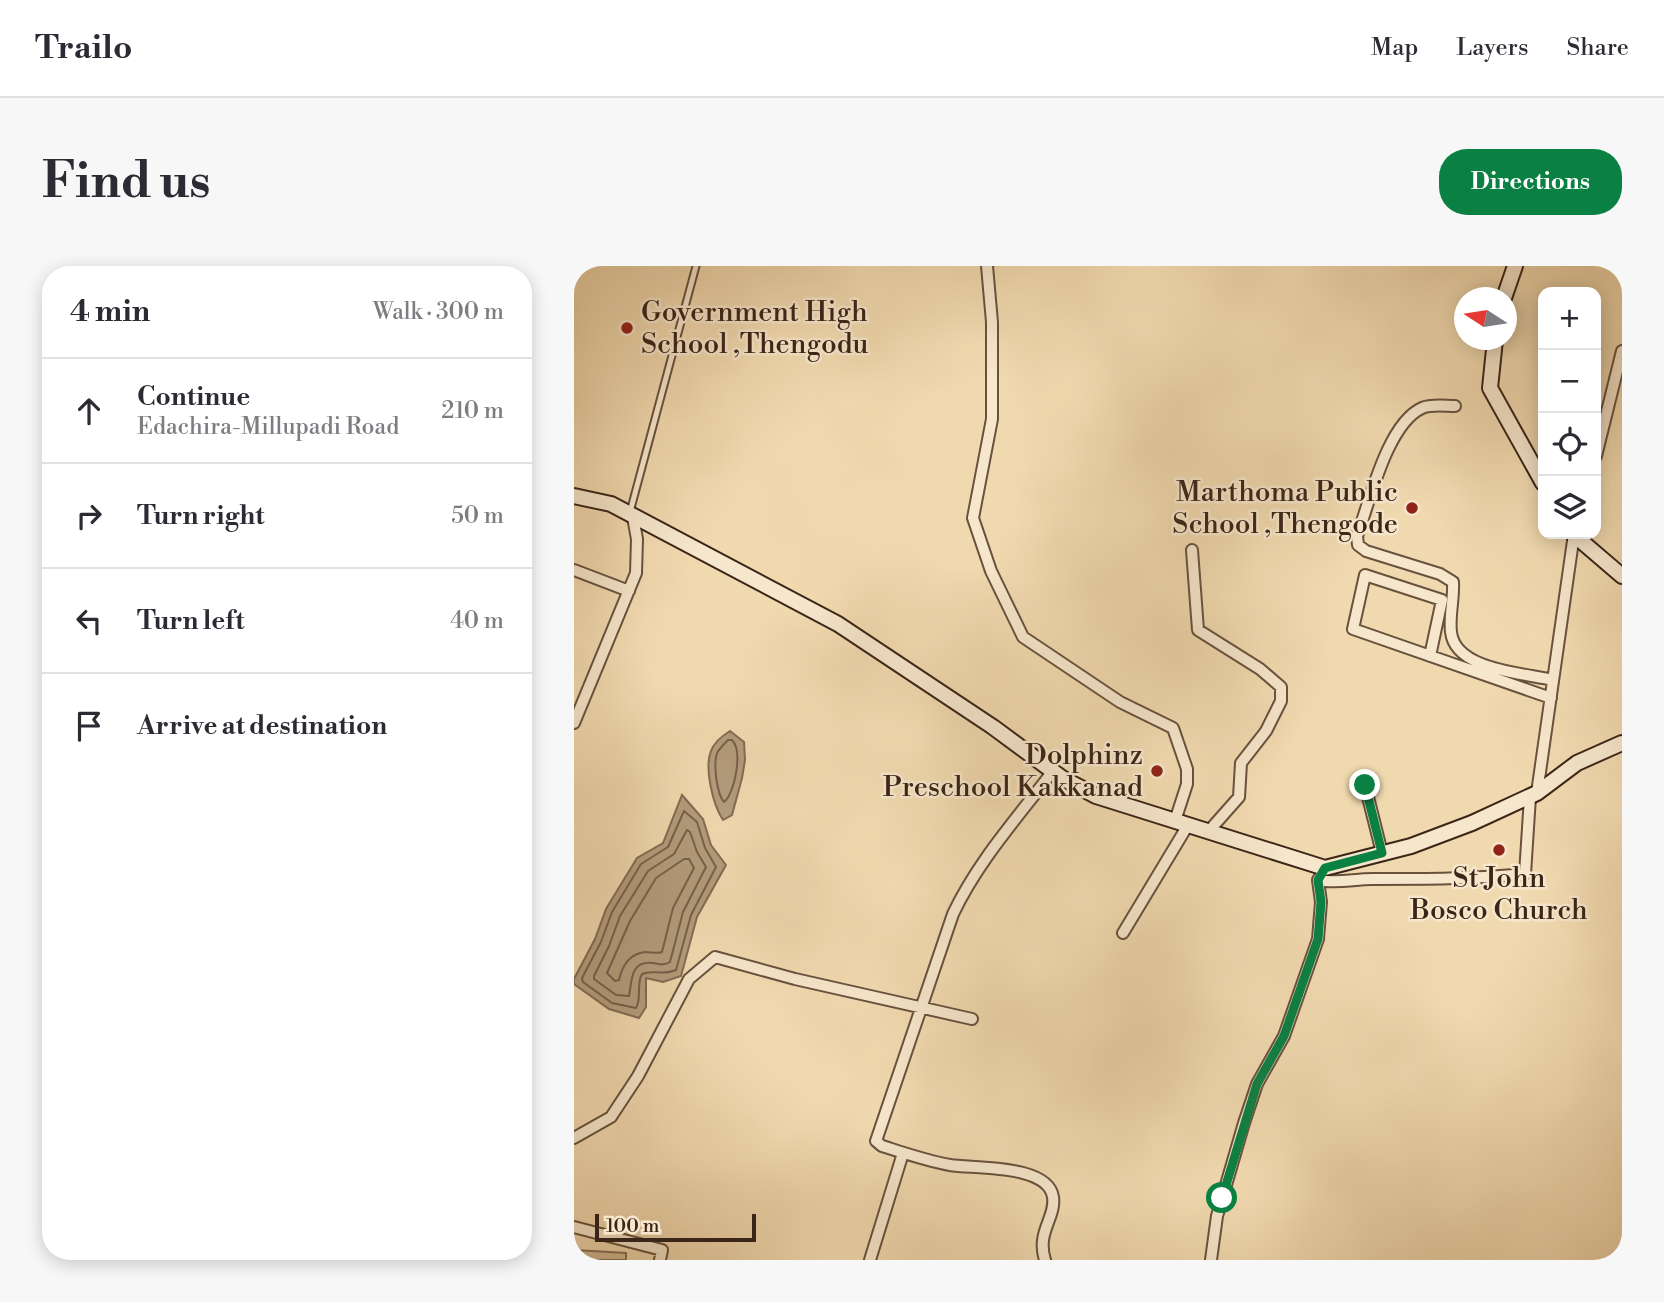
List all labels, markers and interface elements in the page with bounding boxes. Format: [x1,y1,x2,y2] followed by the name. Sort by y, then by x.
[35,28,132,69] text: Trailo
[1371,33,1418,63] text: Map
[1456,33,1528,63] text: Layers
[1566,33,1629,63] text: Share
[1439,149,1622,215] button: Directions
[42,152,211,213] text: Find us
[1454,287,1517,350] north arrow
[1538,287,1601,539] map controls
[1538,287,1601,350] button: +
[70,293,150,331] text: 4 min
[641,295,869,362] place label: Government High School ,Thengodu
[373,298,504,326] text: Walk · 300 m
[619,320,635,336] marker: Government High School ,Thengodu
[1538,350,1601,413] button: −
[137,381,250,413] text: Continue
[70,392,108,430] icon: ahead
[441,397,504,425] text: 210 m
[137,413,399,441] text: Edachira-Millupadi Road
[1538,413,1601,476] button: locate
[1172,475,1398,542] place label: Marthoma Public School ,Thengode
[1538,476,1601,539] button: layers
[70,497,108,535] icon: right
[137,500,265,532] text: Turn right
[1404,500,1420,516] marker: Marthoma Public School ,Thengode
[451,502,504,530] text: 50 m
[70,602,108,640] icon: left
[137,605,245,637] text: Turn left
[450,607,504,635] text: 40 m
[70,707,108,745] icon: arrive
[137,710,387,742] text: Arrive at destination
[883,738,1143,805] place label: Dolphinz Preschool Kakkanad
[1149,763,1165,779] marker: Dolphinz Preschool Kakkanad
[1349,769,1380,800] route end
[1491,842,1507,858] marker: St John Bosco Church
[1409,861,1588,928] place label: St John Bosco Church
[1206,1182,1237,1213] route start
[595,1211,756,1243] scale bar
[606,1214,659,1238] text: 100 m

